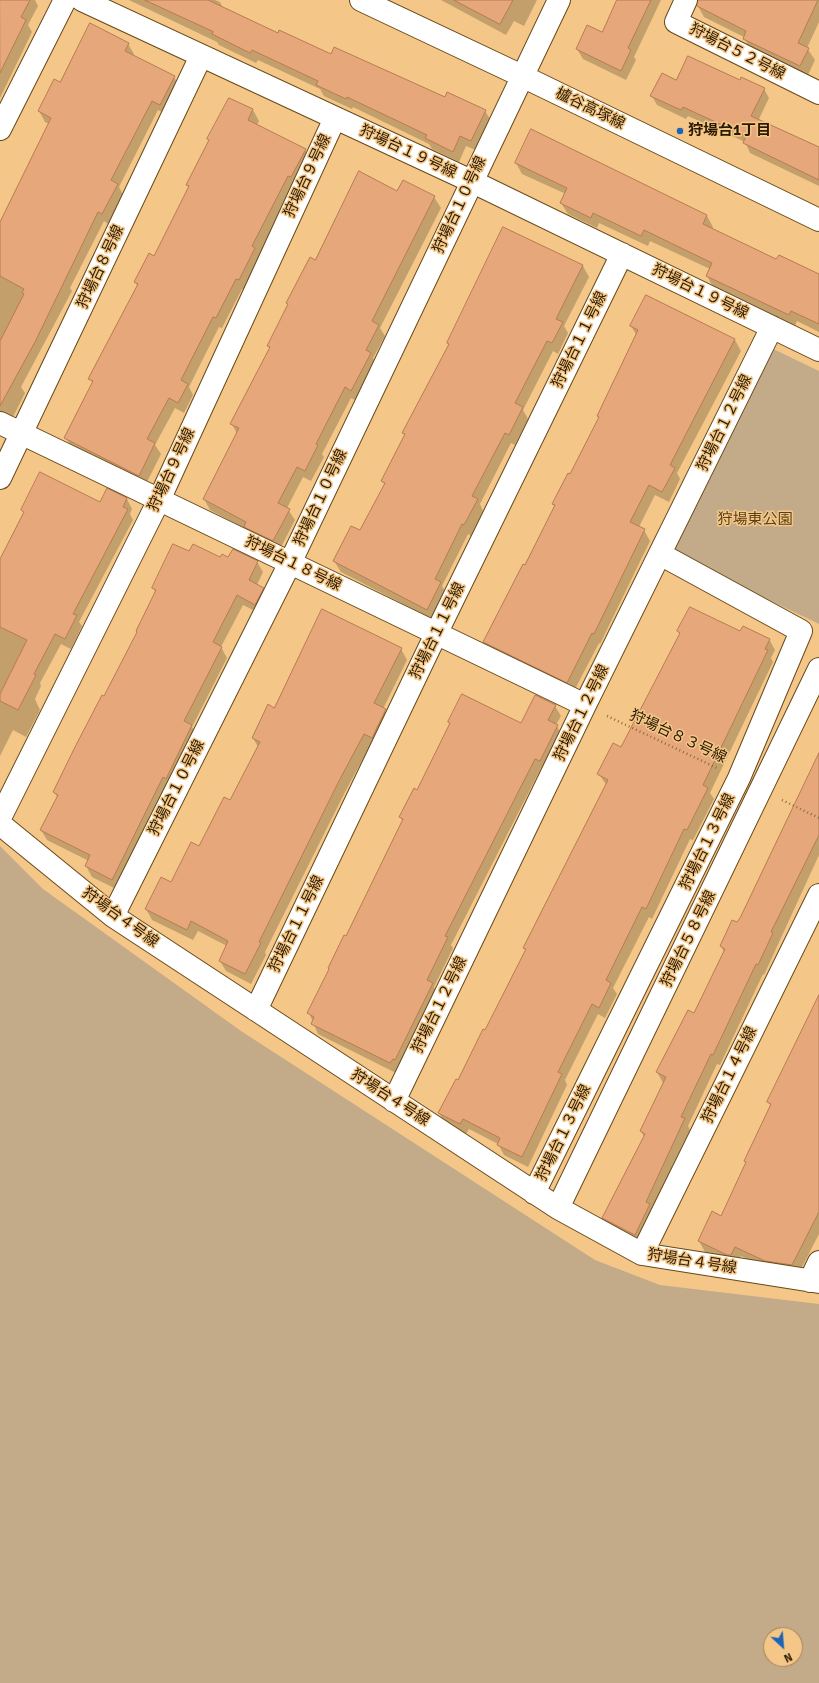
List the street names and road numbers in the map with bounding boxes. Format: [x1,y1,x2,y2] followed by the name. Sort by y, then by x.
[686,20,788,84] street label: 狩場台５２号線
[552,84,628,134] street label: 櫨谷高塚線
[357,122,459,182] street label: 狩場台１９号線
[281,131,335,221] street label: 狩場台９号線
[430,154,490,256] street label: 狩場台１０号線
[74,222,128,312] street label: 狩場台８号線
[649,261,751,323] street label: 狩場台１９号線
[549,289,611,391] street label: 狩場台１１号線
[694,372,756,474] street label: 狩場台１２号線
[145,425,199,515] street label: 狩場台９号線
[291,447,351,549] street label: 狩場台１０号線
[242,533,344,595] street label: 狩場台１８号線
[407,580,469,682] street label: 狩場台１１号線
[551,662,613,764] street label: 狩場台１２号線
[627,707,729,767] street label: 狩場台８３号線
[145,737,209,839] street label: 狩場台１０号線
[677,791,739,893] street label: 狩場台１３号線
[266,873,328,975] street label: 狩場台１１号線
[78,884,162,952] street label: 狩場台４号線
[658,888,720,990] street label: 狩場台５８号線
[409,954,471,1056] street label: 狩場台１２号線
[699,1024,761,1126] street label: 狩場台１４号線
[347,1066,433,1130] street label: 狩場台４号線
[533,1082,595,1184] street label: 狩場台１３号線
[646,1246,738,1278] street label: 狩場台４号線

